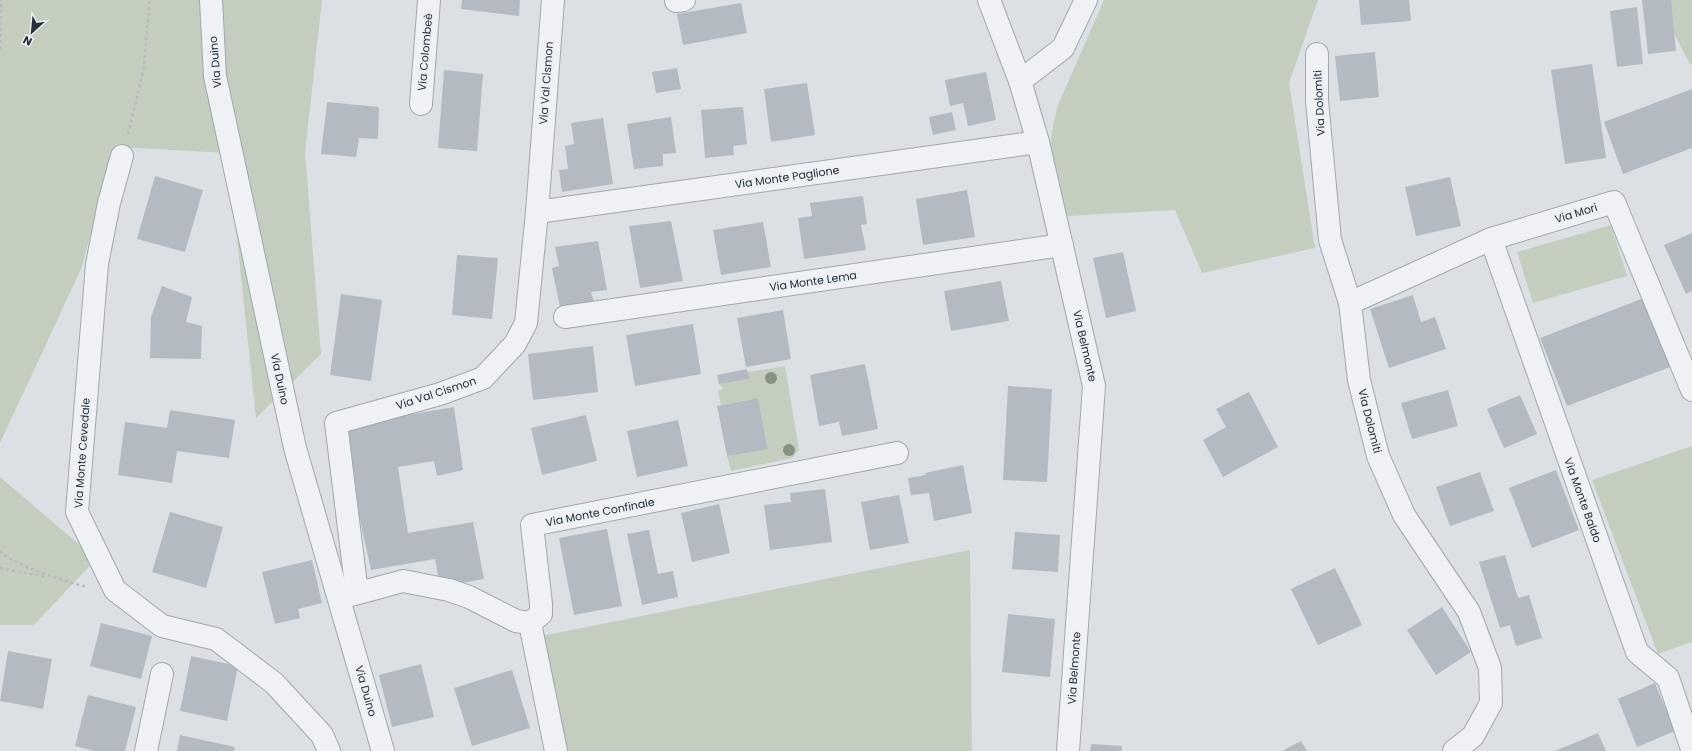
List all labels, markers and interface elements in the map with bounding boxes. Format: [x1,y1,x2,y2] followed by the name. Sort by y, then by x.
[12,12,52,52] north arrow
[414,12,436,92] street label: Via Colombeè
[20,32,35,50] text: N
[205,35,225,89] street label: Via Duino
[535,41,557,125] street label: Via Val Cismon
[1309,69,1329,136] street label: Via Dolomiti
[734,162,840,192] street label: Via Monte Paglione
[1553,199,1600,227] street label: Via Mori
[768,267,858,295] street label: Via Monte Lema
[1069,309,1101,384] street label: Via Belmonte
[267,352,293,406] street label: Via Duino
[394,373,478,413] street label: Via Val Cismon
[1354,387,1386,455] street label: Via Dolomiti
[70,397,94,509] street label: Via Monte Cevedale
[1560,455,1606,545] street label: Via Monte Baldo
[544,494,656,530] street label: Via Monte Confinale
[1063,631,1085,705] street label: Via Belmonte
[351,664,381,718] street label: Via Duino

